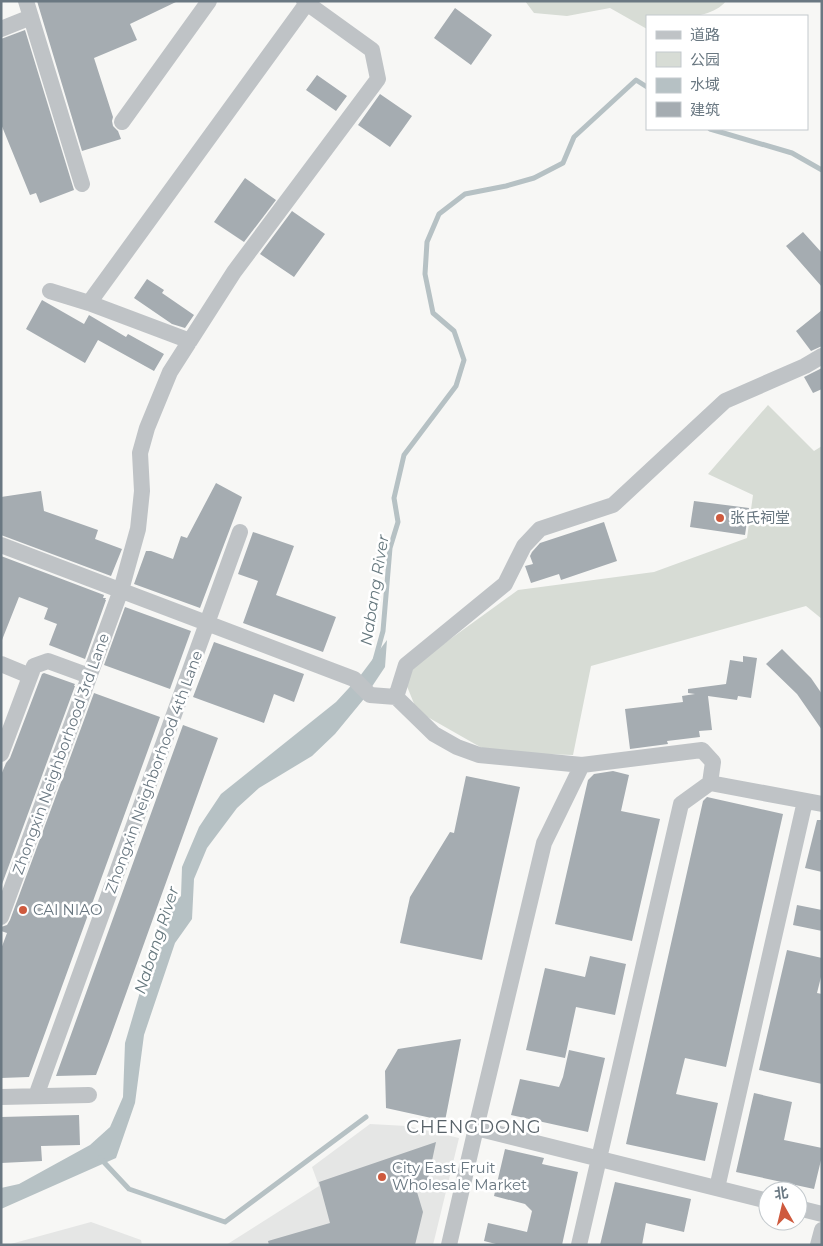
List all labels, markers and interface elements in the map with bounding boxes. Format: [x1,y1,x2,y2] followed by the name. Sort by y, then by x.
[646,15,808,130] legend
[690,25,720,44] text: 道路
[690,50,720,69] text: 公园
[690,75,720,94] text: 水域
[690,100,720,119] text: 建筑
[730,508,790,527] place label: 张氏祠堂
[714,512,726,524] marker: 张氏祠堂
[356,533,393,647] water label: Nabang River
[8,631,113,877] street label: Zhongxin Neighborhood 3rd Lane
[101,648,206,896] street label: Zhongxin Neighborhood 4th Lane
[130,883,183,996] water label: Nabang River
[33,900,103,919] place label: CAI NIAO
[17,904,29,916] marker: CAI NIAO
[406,1116,542,1138] district label: CHENGDONG
[392,1158,527,1194] place label: City East Fruit Wholesale Market
[376,1171,388,1183] marker: City East Fruit Wholesale Market
[758,1181,808,1231] north arrow
[773,1183,789,1203] text: 北

